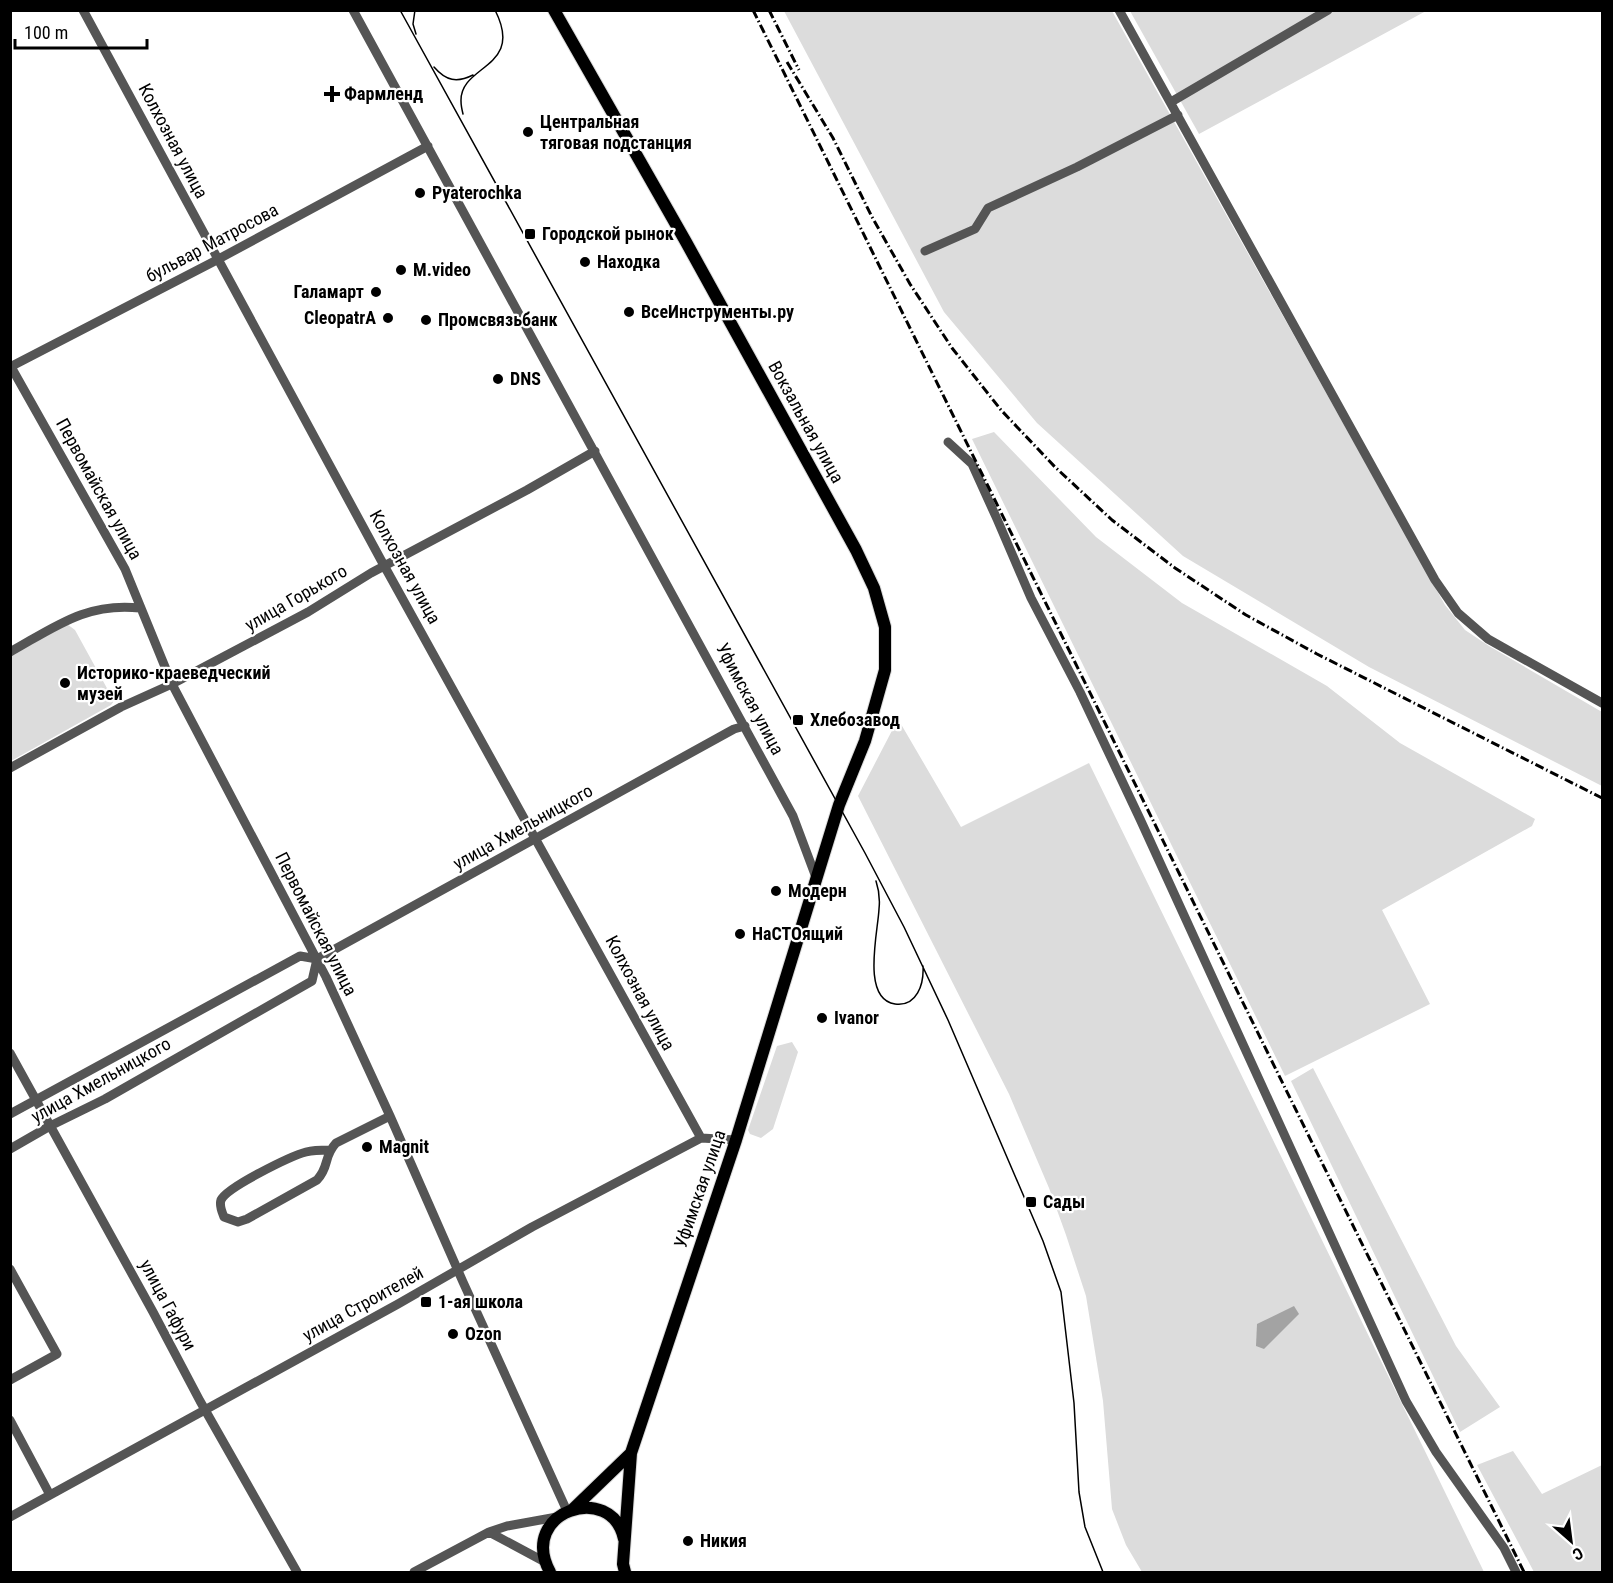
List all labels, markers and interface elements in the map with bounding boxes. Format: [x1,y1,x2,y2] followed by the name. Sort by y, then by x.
[15,12,147,50] scale bar
[24,22,68,43] text: 100 m
[134,80,212,202] street label: Колхозная улица
[344,83,423,104] place label: Фармленд
[325,87,339,101] marker: Фармленд
[540,111,692,153] place label: Центральная тяговая подстанция
[521,125,535,139] marker: Центральная тяговая подстанция
[432,182,522,203] place label: Pyaterochka
[413,186,427,200] marker: Pyaterochka
[142,199,282,286] street label: бульвар Матросова
[542,223,674,244] place label: Городской рынок
[523,227,537,241] marker: Городской рынок
[597,251,660,272] place label: Находка
[578,255,592,269] marker: Находка
[413,259,471,280] place label: M.video
[394,263,408,277] marker: M.video
[294,281,364,302] place label: Галамарт
[369,285,383,299] marker: Галамарт
[641,301,794,322] place label: ВсеИнструменты.ру
[622,305,636,319] marker: ВсеИнструменты.ру
[304,307,376,328] place label: CleopatrA
[438,309,558,330] place label: Промсвязьбанк
[381,311,395,325] marker: CleopatrA
[419,313,433,327] marker: Промсвязьбанк
[764,357,849,486] street label: Вокзальная улица
[510,368,541,389] place label: DNS
[491,372,505,386] marker: DNS
[52,415,147,563] street label: Первомайская улица
[365,506,445,627] street label: Колхозная улица
[241,560,351,635] street label: улица Горького
[712,639,789,758] street label: Уфимская улица
[77,662,270,704] place label: Историко-краеведческий музей
[58,676,72,690] marker: Историко-краеведческий музей
[810,709,900,730] place label: Хлебозавод
[791,713,805,727] marker: Хлебозавод
[449,779,596,874] street label: улица Хмельницкого
[271,849,362,999] street label: Первомайская улица
[788,880,847,901] place label: Модерн
[769,884,783,898] marker: Модерн
[752,923,843,944] place label: НаСТОящий
[733,927,747,941] marker: НаСТОящий
[601,932,679,1054] street label: Колхозная улица
[834,1007,879,1028] place label: Ivanor
[815,1011,829,1025] marker: Ivanor
[27,1032,174,1127] street label: улица Хмельницкого
[670,1127,730,1251] street label: Уфимская улица
[379,1136,430,1157] place label: Magnit
[360,1140,374,1154] marker: Magnit
[1043,1191,1085,1212] place label: Сады
[1024,1195,1038,1209] marker: Сады
[136,1256,201,1354] street label: улица Гафури
[299,1262,427,1345] street label: улица Строителей
[438,1291,523,1312] place label: 1-ая школа
[419,1295,433,1309] marker: 1-ая школа
[465,1323,502,1344] place label: Ozon
[446,1327,460,1341] marker: Ozon
[1541,1511,1601,1571] north arrow
[700,1530,747,1551] place label: Никия
[681,1534,695,1548] marker: Никия
[1569,1543,1586,1564] text: С

